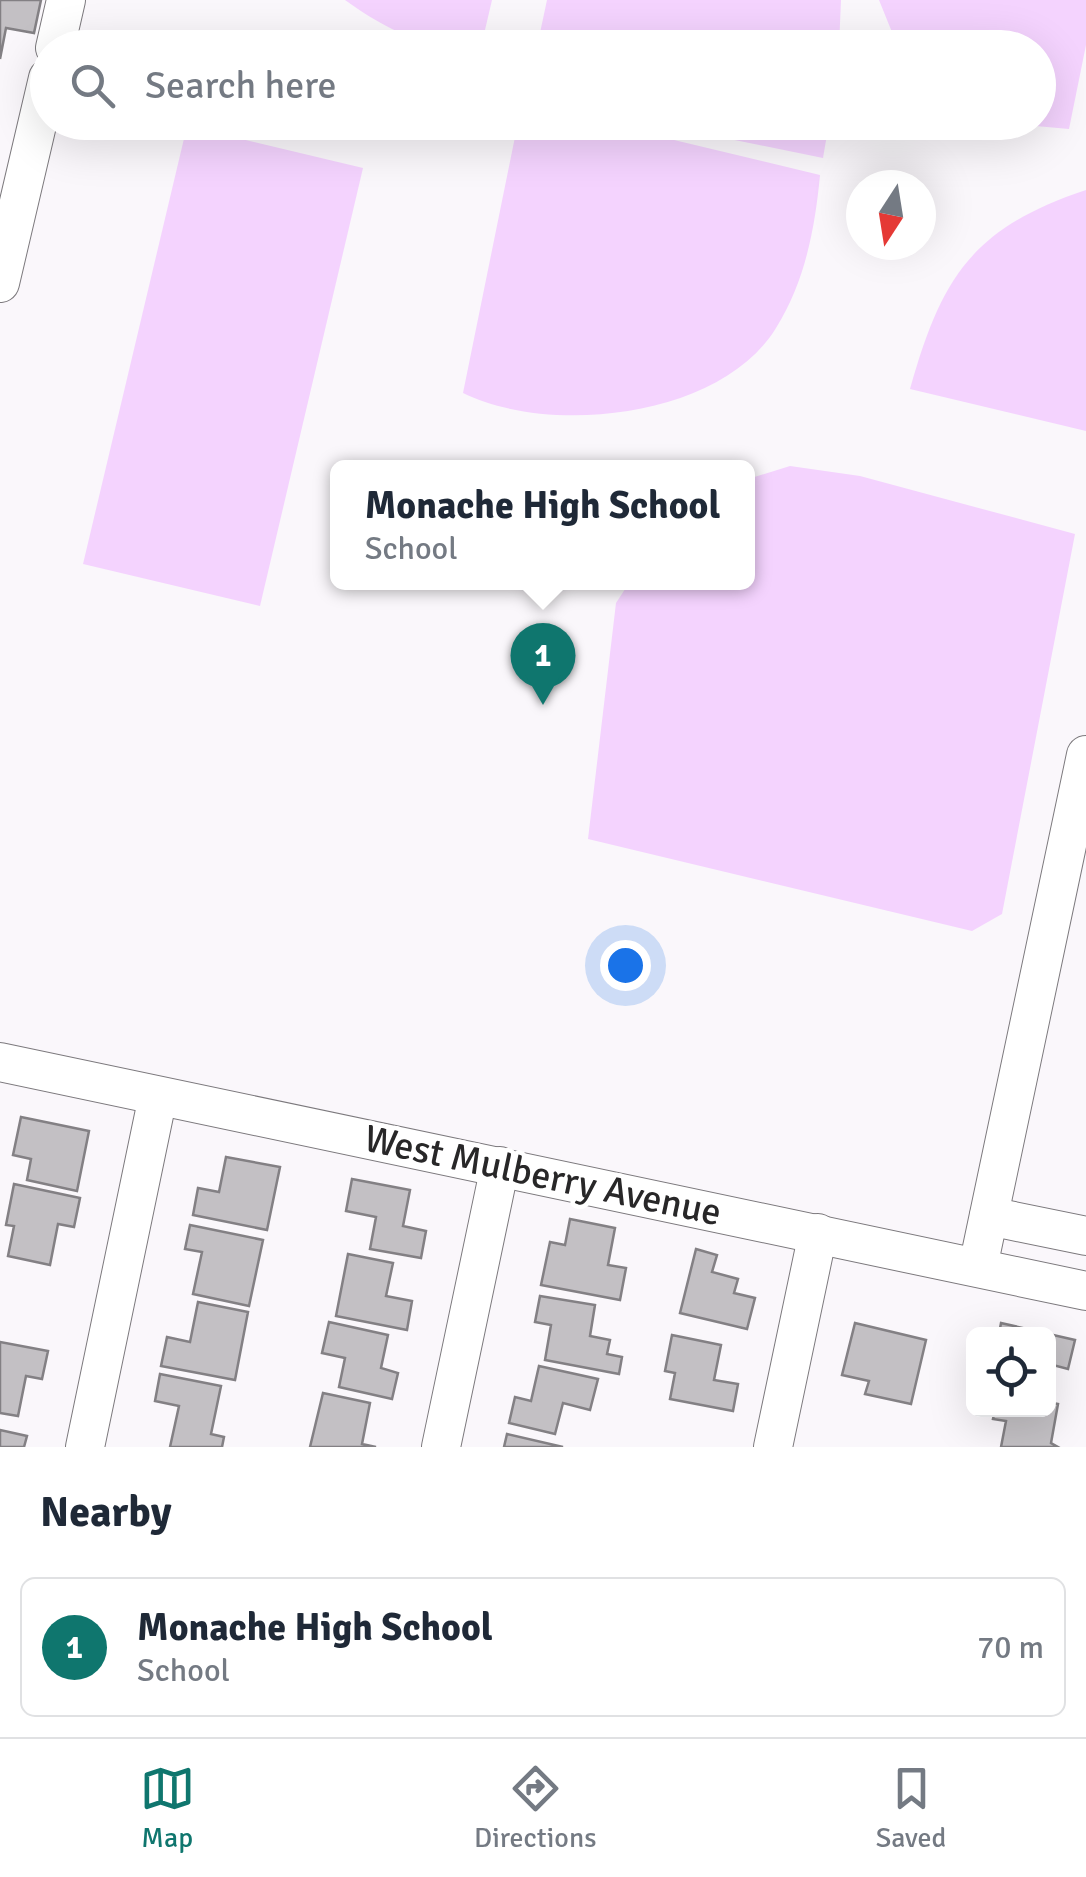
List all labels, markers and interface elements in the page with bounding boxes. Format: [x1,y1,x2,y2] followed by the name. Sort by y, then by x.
[30,30,1056,140] search box
[65,58,120,113] icon: search
[145,62,337,109] text: Search here
[846,170,936,260] north arrow
[330,460,755,590] popup
[365,482,720,529] text: Monache High School
[365,529,458,568] text: School
[510,622,576,705] pin: 1
[600,940,651,991] your location
[360,1115,726,1236] street label: West Mulberry Avenue
[966,1327,1056,1417] map controls
[966,1327,1056,1417] button: locate
[40,1487,172,1538] text: Nearby
[137,1604,493,1651] text: Monache High School
[66,1628,83,1667] text: 1
[977,1628,1044,1667] text: 70 m
[137,1651,230,1690] text: School
[140,1761,195,1855] tab: Map
[474,1761,596,1855] tab: Directions
[876,1761,946,1855] tab: Saved

